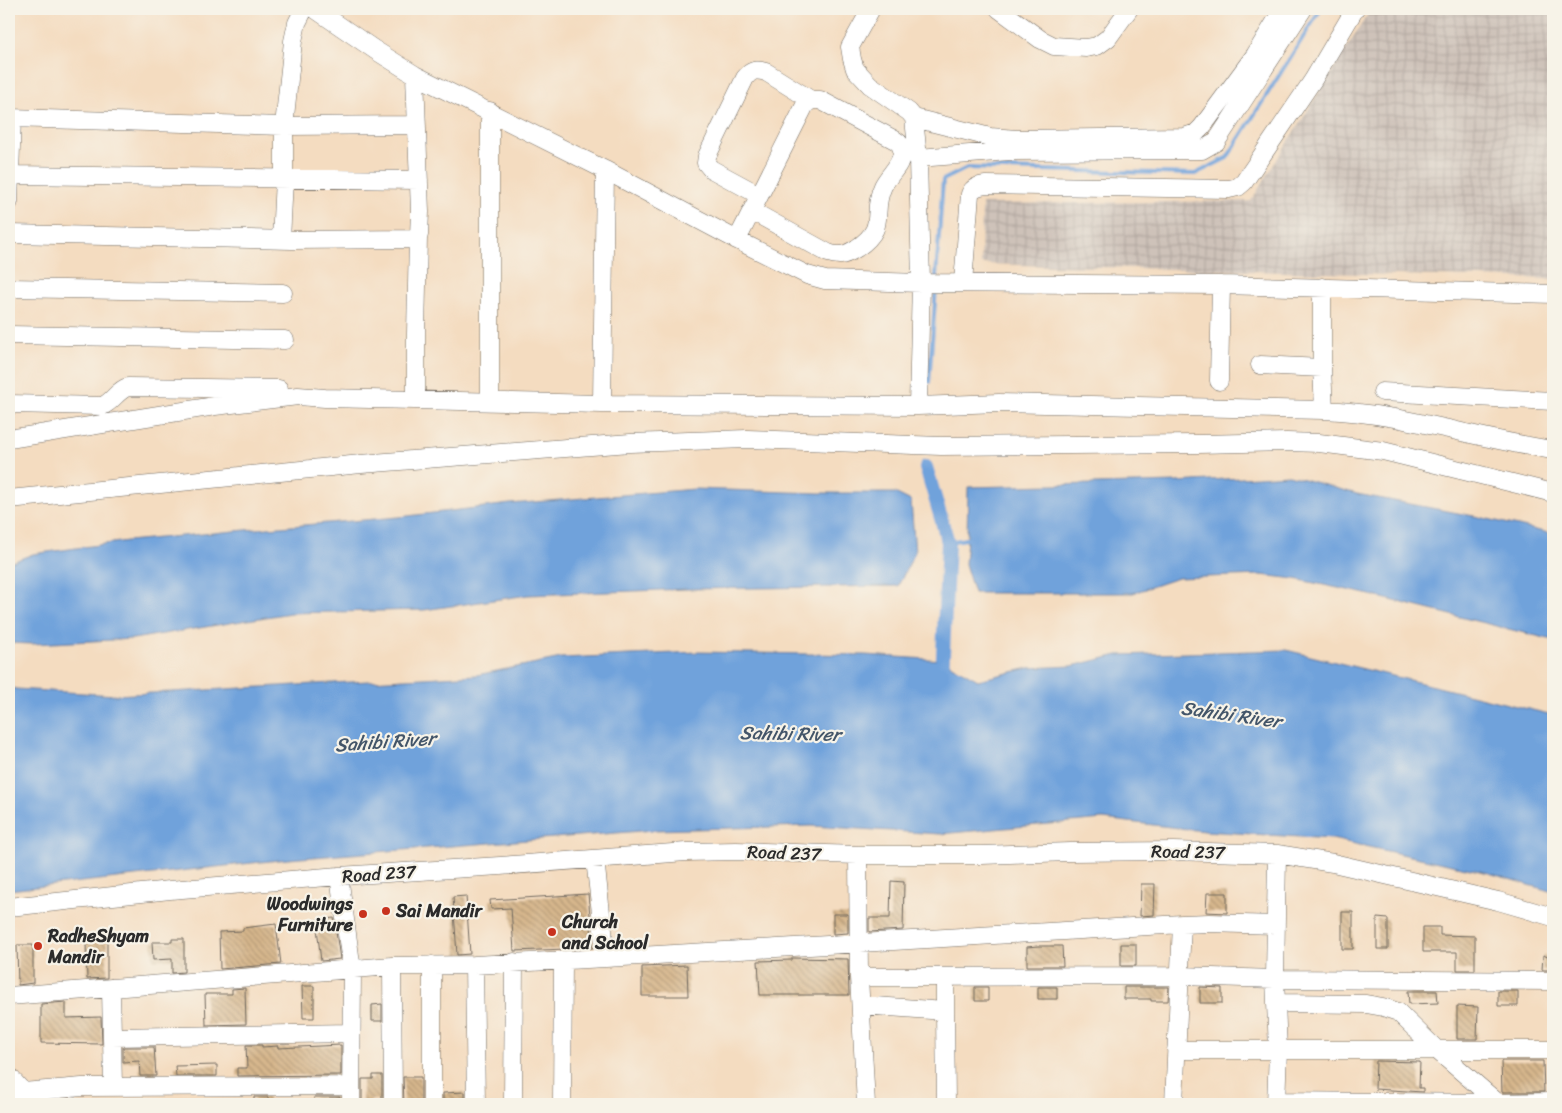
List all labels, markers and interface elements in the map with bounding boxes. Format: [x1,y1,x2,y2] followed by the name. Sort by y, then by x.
[1179,691,1286,738] water label: Sahibi River
[740,716,844,751] water label: Sahibi River
[334,721,439,761] water label: Sahibi River
[1151,835,1227,869] street label: Road 237
[747,836,823,870] street label: Road 237
[341,855,419,893] street label: Road 237
[267,888,354,941] place label: Woodwings Furniture
[395,895,484,927] place label: Sai Mandir
[380,905,392,917] marker: Sai Mandir
[561,906,649,959] place label: Church and School
[357,908,369,920] marker: Woodwings Furniture
[47,920,149,973] place label: RadheShyam Mandir
[546,926,558,938] marker: Church and School
[32,940,44,952] marker: RadheShyam Mandir

